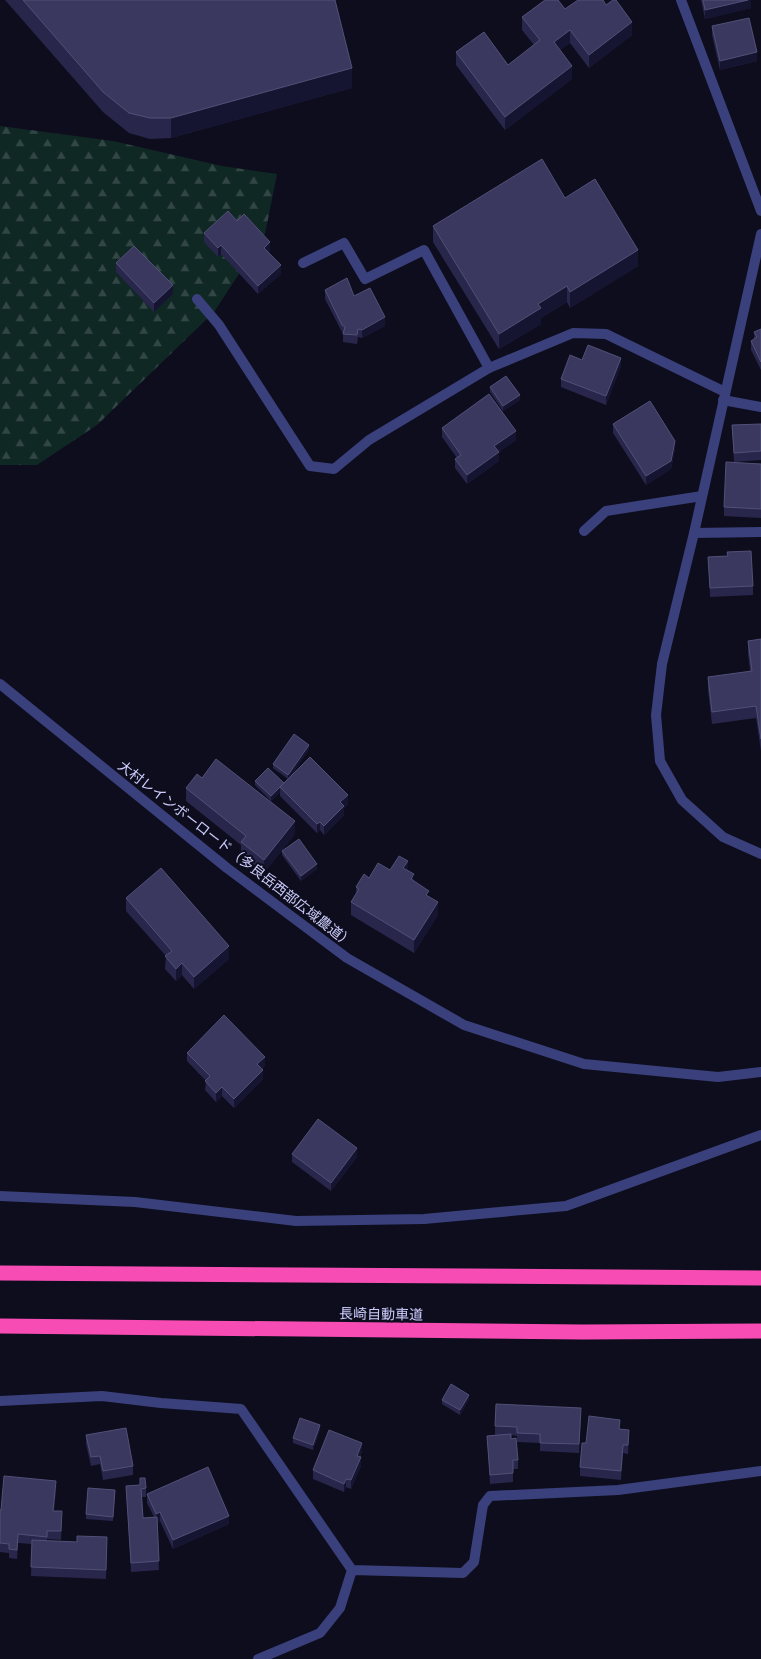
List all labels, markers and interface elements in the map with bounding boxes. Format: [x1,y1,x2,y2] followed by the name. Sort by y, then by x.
[115,757,357,951] street label: 大村レインボーロード（多良岳西部広域農道）
[339,1305,423,1323] street label: 長崎自動車道

